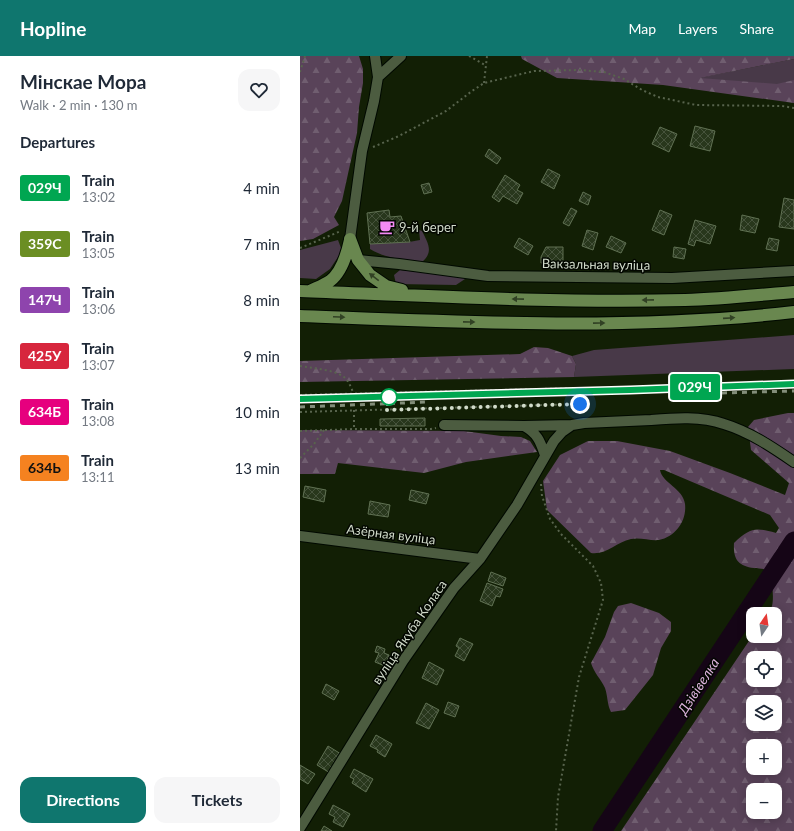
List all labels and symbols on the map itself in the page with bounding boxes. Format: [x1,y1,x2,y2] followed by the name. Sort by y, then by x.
[378,218,396,236] cafe icon: 9-й берег
[399,219,457,235] place label: 9-й берег
[542,255,650,273] street label: Вакзальная вуліца
[368,273,379,281] one-way arrow
[512,295,524,302] one-way arrow
[641,297,654,303] one-way arrow
[333,314,345,321] one-way arrow
[723,315,735,322] one-way arrow
[463,319,475,326] one-way arrow
[593,320,606,326] one-way arrow
[667,374,723,400] line badge: 029Ч
[380,388,398,406] unlabelled marker
[570,394,590,414] your location
[346,521,436,547] street label: Азёрная вуліца
[368,577,450,687] street label: вуліца Якуба Коласа
[746,607,782,643] north arrow
[673,655,723,718] water label: Дзівівелка

